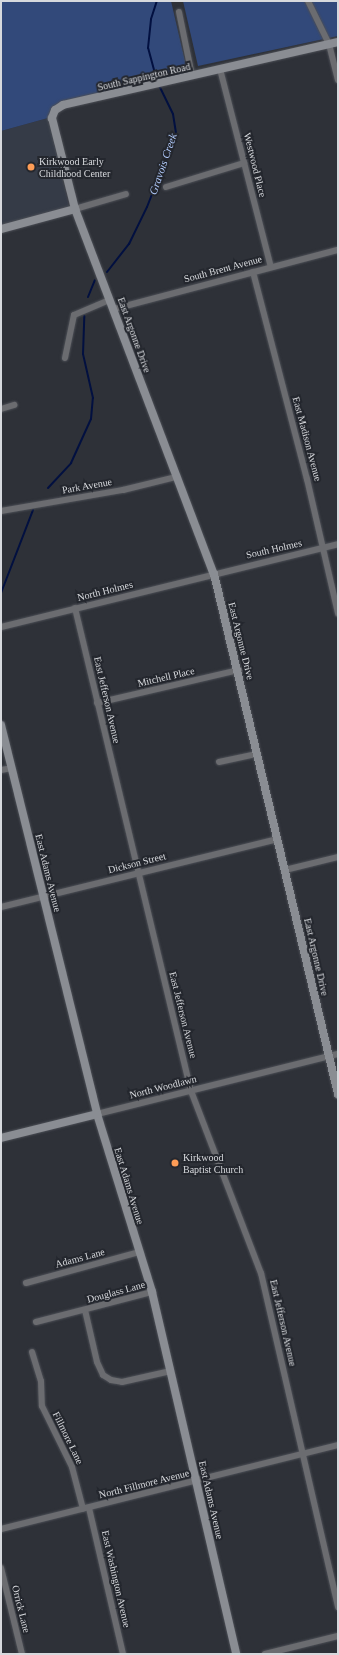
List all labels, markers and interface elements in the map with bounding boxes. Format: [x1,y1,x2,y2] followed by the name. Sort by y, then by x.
[96,60,192,94] street label: South Sappington Road
[241,131,269,199] street label: Westwood Place
[146,132,180,196] water label: Gravois Creek
[39,155,110,178] place label: Kirkwood Early Childhood Center
[26,162,36,172] marker: Kirkwood Early Childhood Center
[182,253,264,285] street label: South Brent Avenue
[115,295,153,375] street label: East Argonne Drive
[290,395,324,483] street label: East Madison Avenue
[61,476,113,496] street label: Park Avenue
[245,537,303,561] street label: South Holmes
[76,578,134,604] street label: North Holmes
[226,601,256,681] street label: East Argonne Drive
[91,655,123,745] street label: East Jefferson Avenue
[136,665,196,689] street label: Mitchell Place
[32,832,64,914] street label: East Adams Avenue
[107,850,167,876] street label: Dickson Street
[301,917,331,997] street label: East Argonne Drive
[166,970,200,1060] street label: East Jefferson Avenue
[128,1073,198,1101] street label: North Woodlawn
[111,1146,147,1226] street label: East Adams Avenue
[183,1151,243,1174] place label: Kirkwood Baptist Church
[170,1158,180,1168] marker: Kirkwood Baptist Church
[54,1246,106,1270] street label: Adams Lane
[86,1278,146,1306] street label: Douglass Lane
[267,1278,299,1368] street label: East Jefferson Avenue
[50,1410,86,1466] street label: Fillmore Lane
[196,1459,226,1541] street label: East Adams Avenue
[97,1467,191,1501] street label: North Fillmore Avenue
[99,1529,133,1629] street label: East Washington Avenue
[9,1584,33,1634] street label: Orrick Lane

